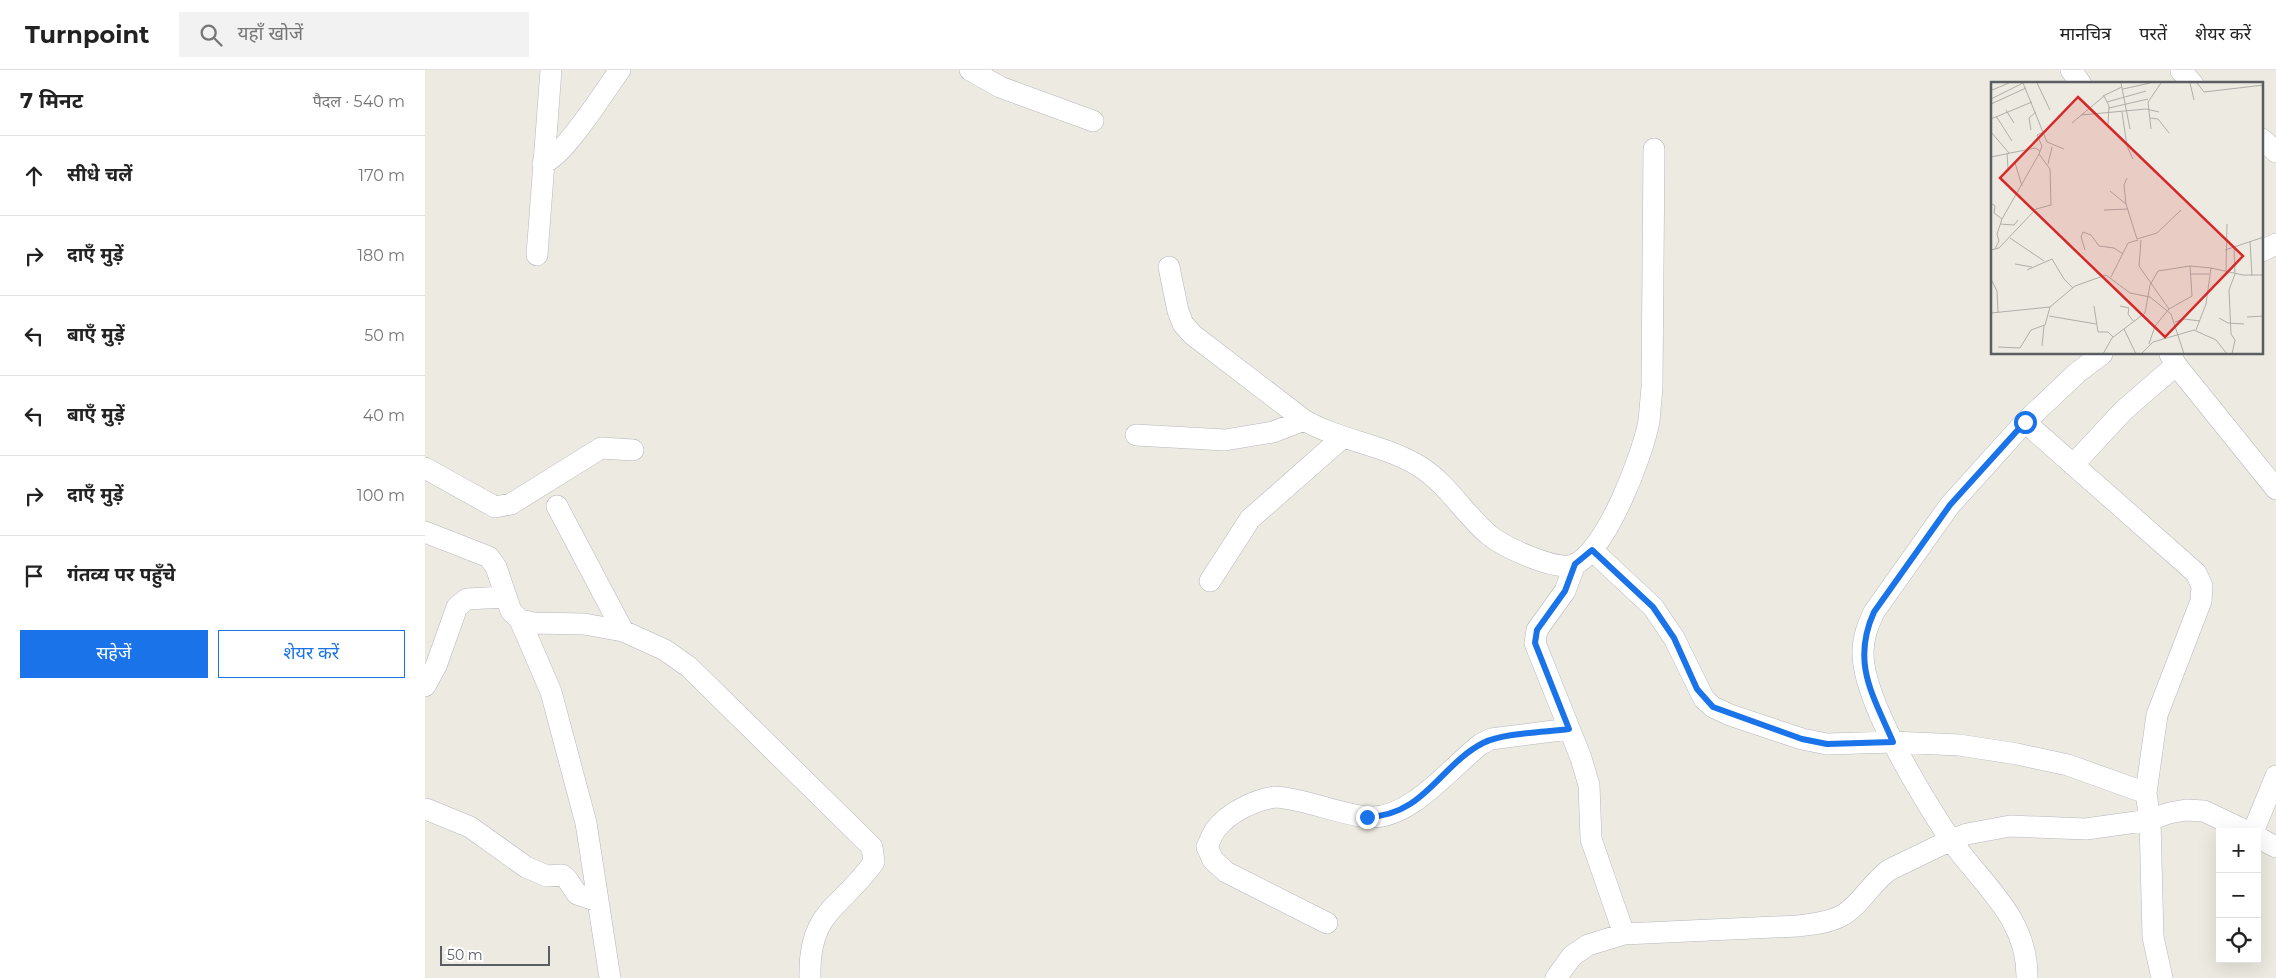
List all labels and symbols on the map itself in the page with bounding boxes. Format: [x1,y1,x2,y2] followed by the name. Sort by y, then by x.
[1991,82,2263,355] inset map
[2014,411,2037,434] route start
[1356,806,1379,829] route end
[440,943,550,966] scale bar

